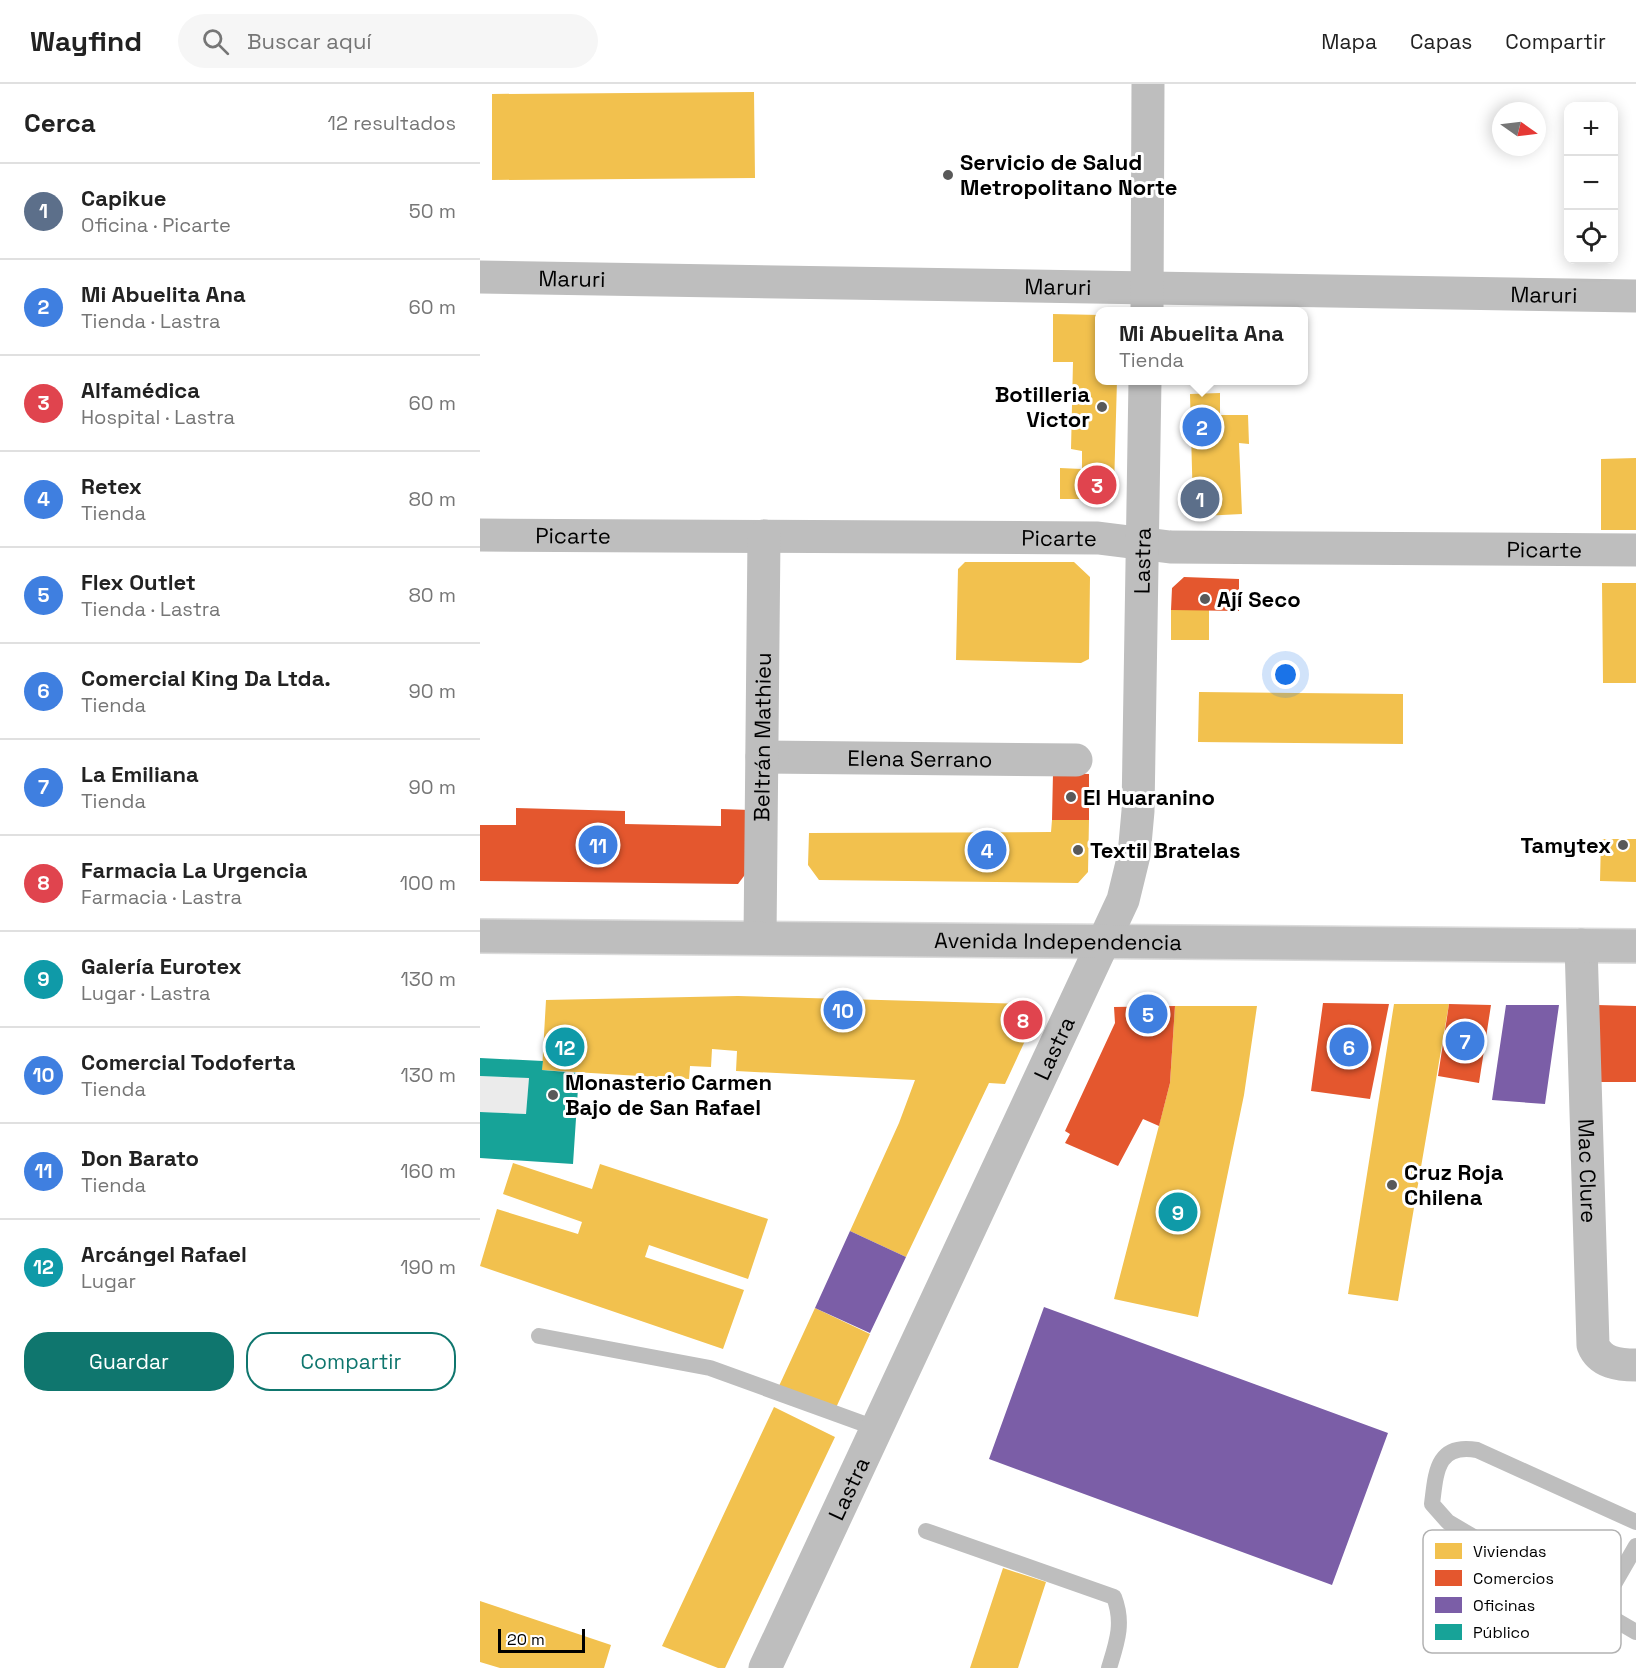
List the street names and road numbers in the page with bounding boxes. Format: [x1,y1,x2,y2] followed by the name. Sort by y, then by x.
[538,264,606,293] street label: Maruri
[1024,272,1092,301] street label: Maruri
[1510,280,1578,309] street label: Maruri
[535,521,611,550] street label: Picarte
[1021,524,1097,552] street label: Picarte
[1128,527,1157,594] street label: Lastra
[1507,535,1582,564] street label: Picarte
[747,652,777,822] street label: Beltrán Mathieu
[847,744,993,773] street label: Elena Serrano
[934,926,1182,956] street label: Avenida Independencia
[1027,1012,1081,1084] street label: Lastra
[1572,1118,1603,1223] street label: Mac Clure
[822,1452,876,1525] street label: Lastra

